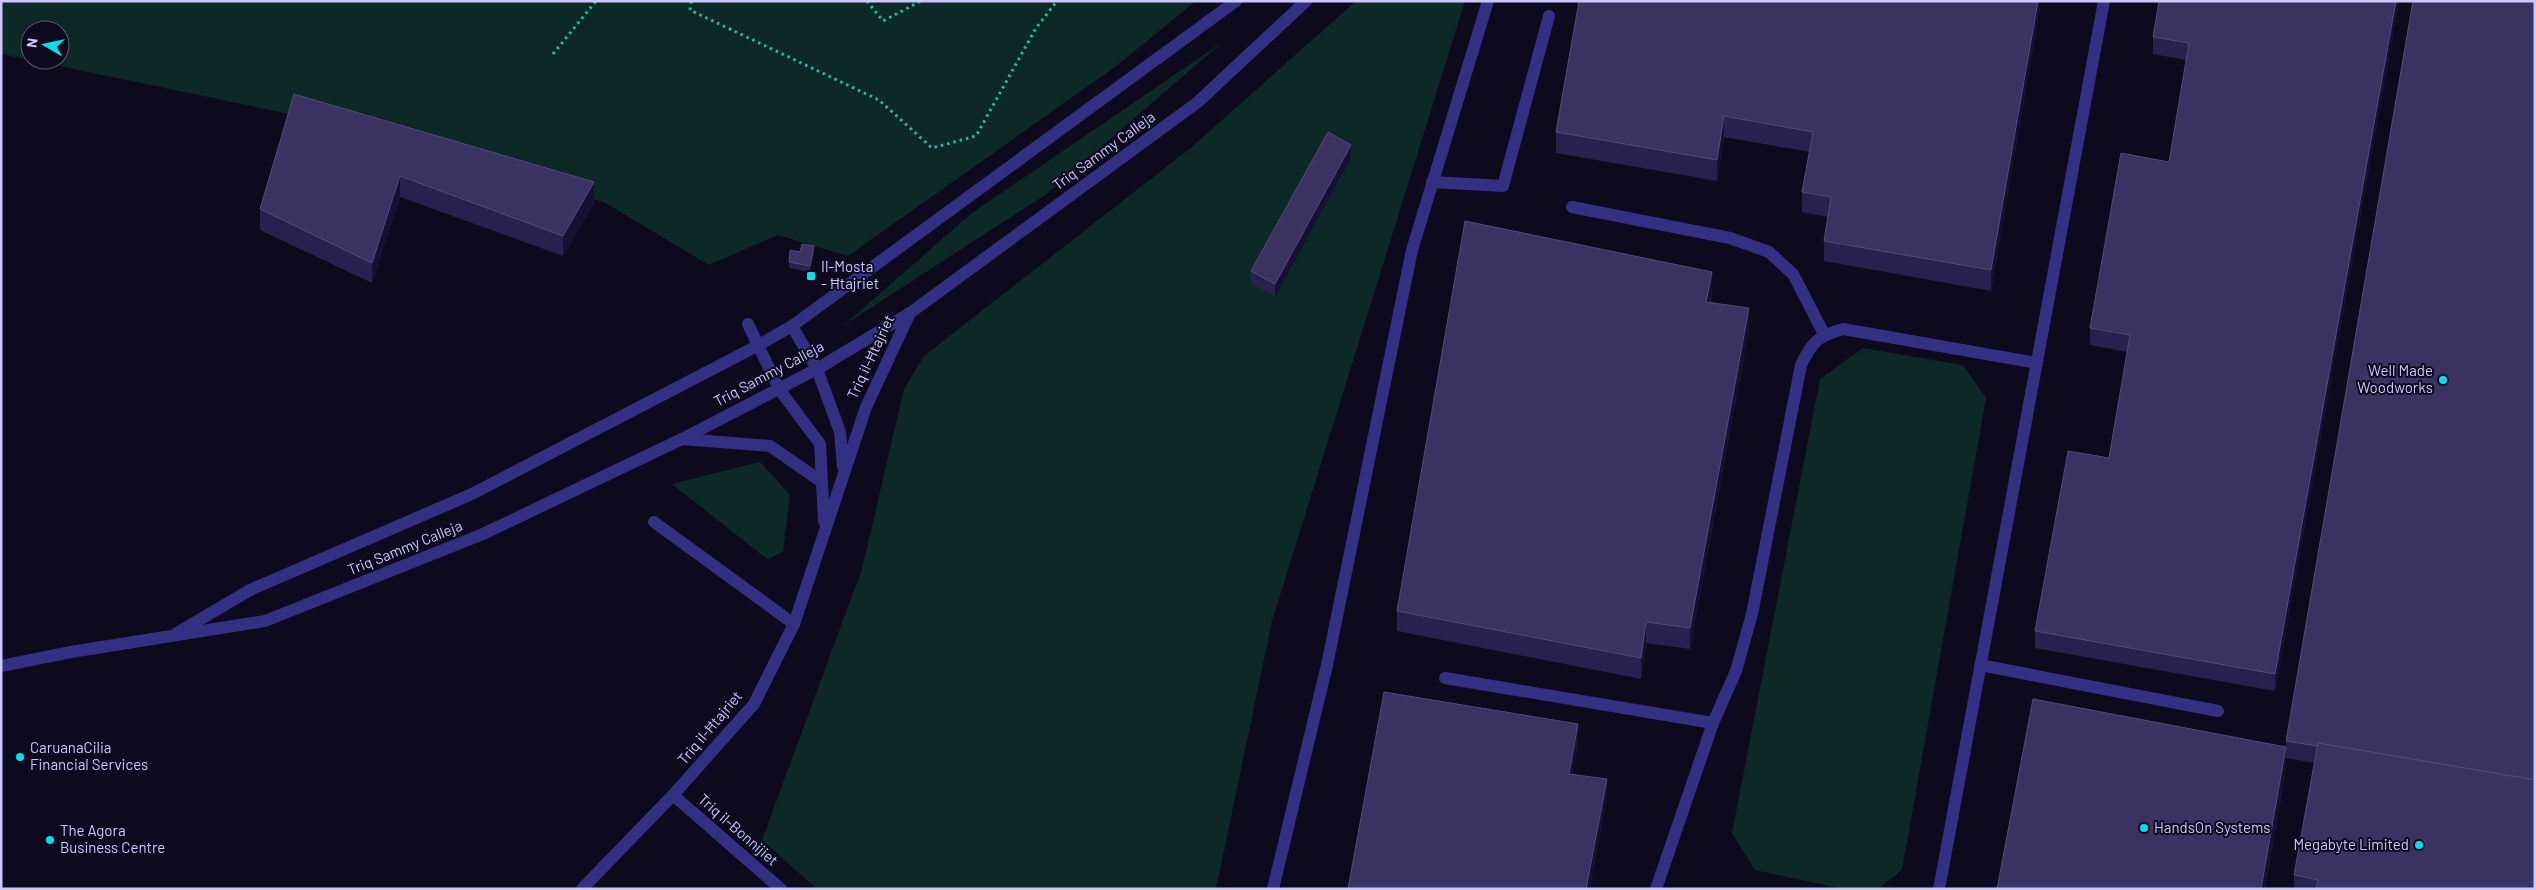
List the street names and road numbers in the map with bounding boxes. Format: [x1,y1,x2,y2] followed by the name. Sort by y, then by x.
[1049,107,1158,193] street label: Triq Sammy Calleja
[843,312,897,402] street label: Triq il-Ħtajriet
[710,336,827,410] street label: Triq Sammy Calleja
[345,516,465,578] street label: Triq Sammy Calleja
[673,687,745,768] street label: Triq il-Ħtajriet
[695,790,782,869] street label: Triq il-Bonnijiet

